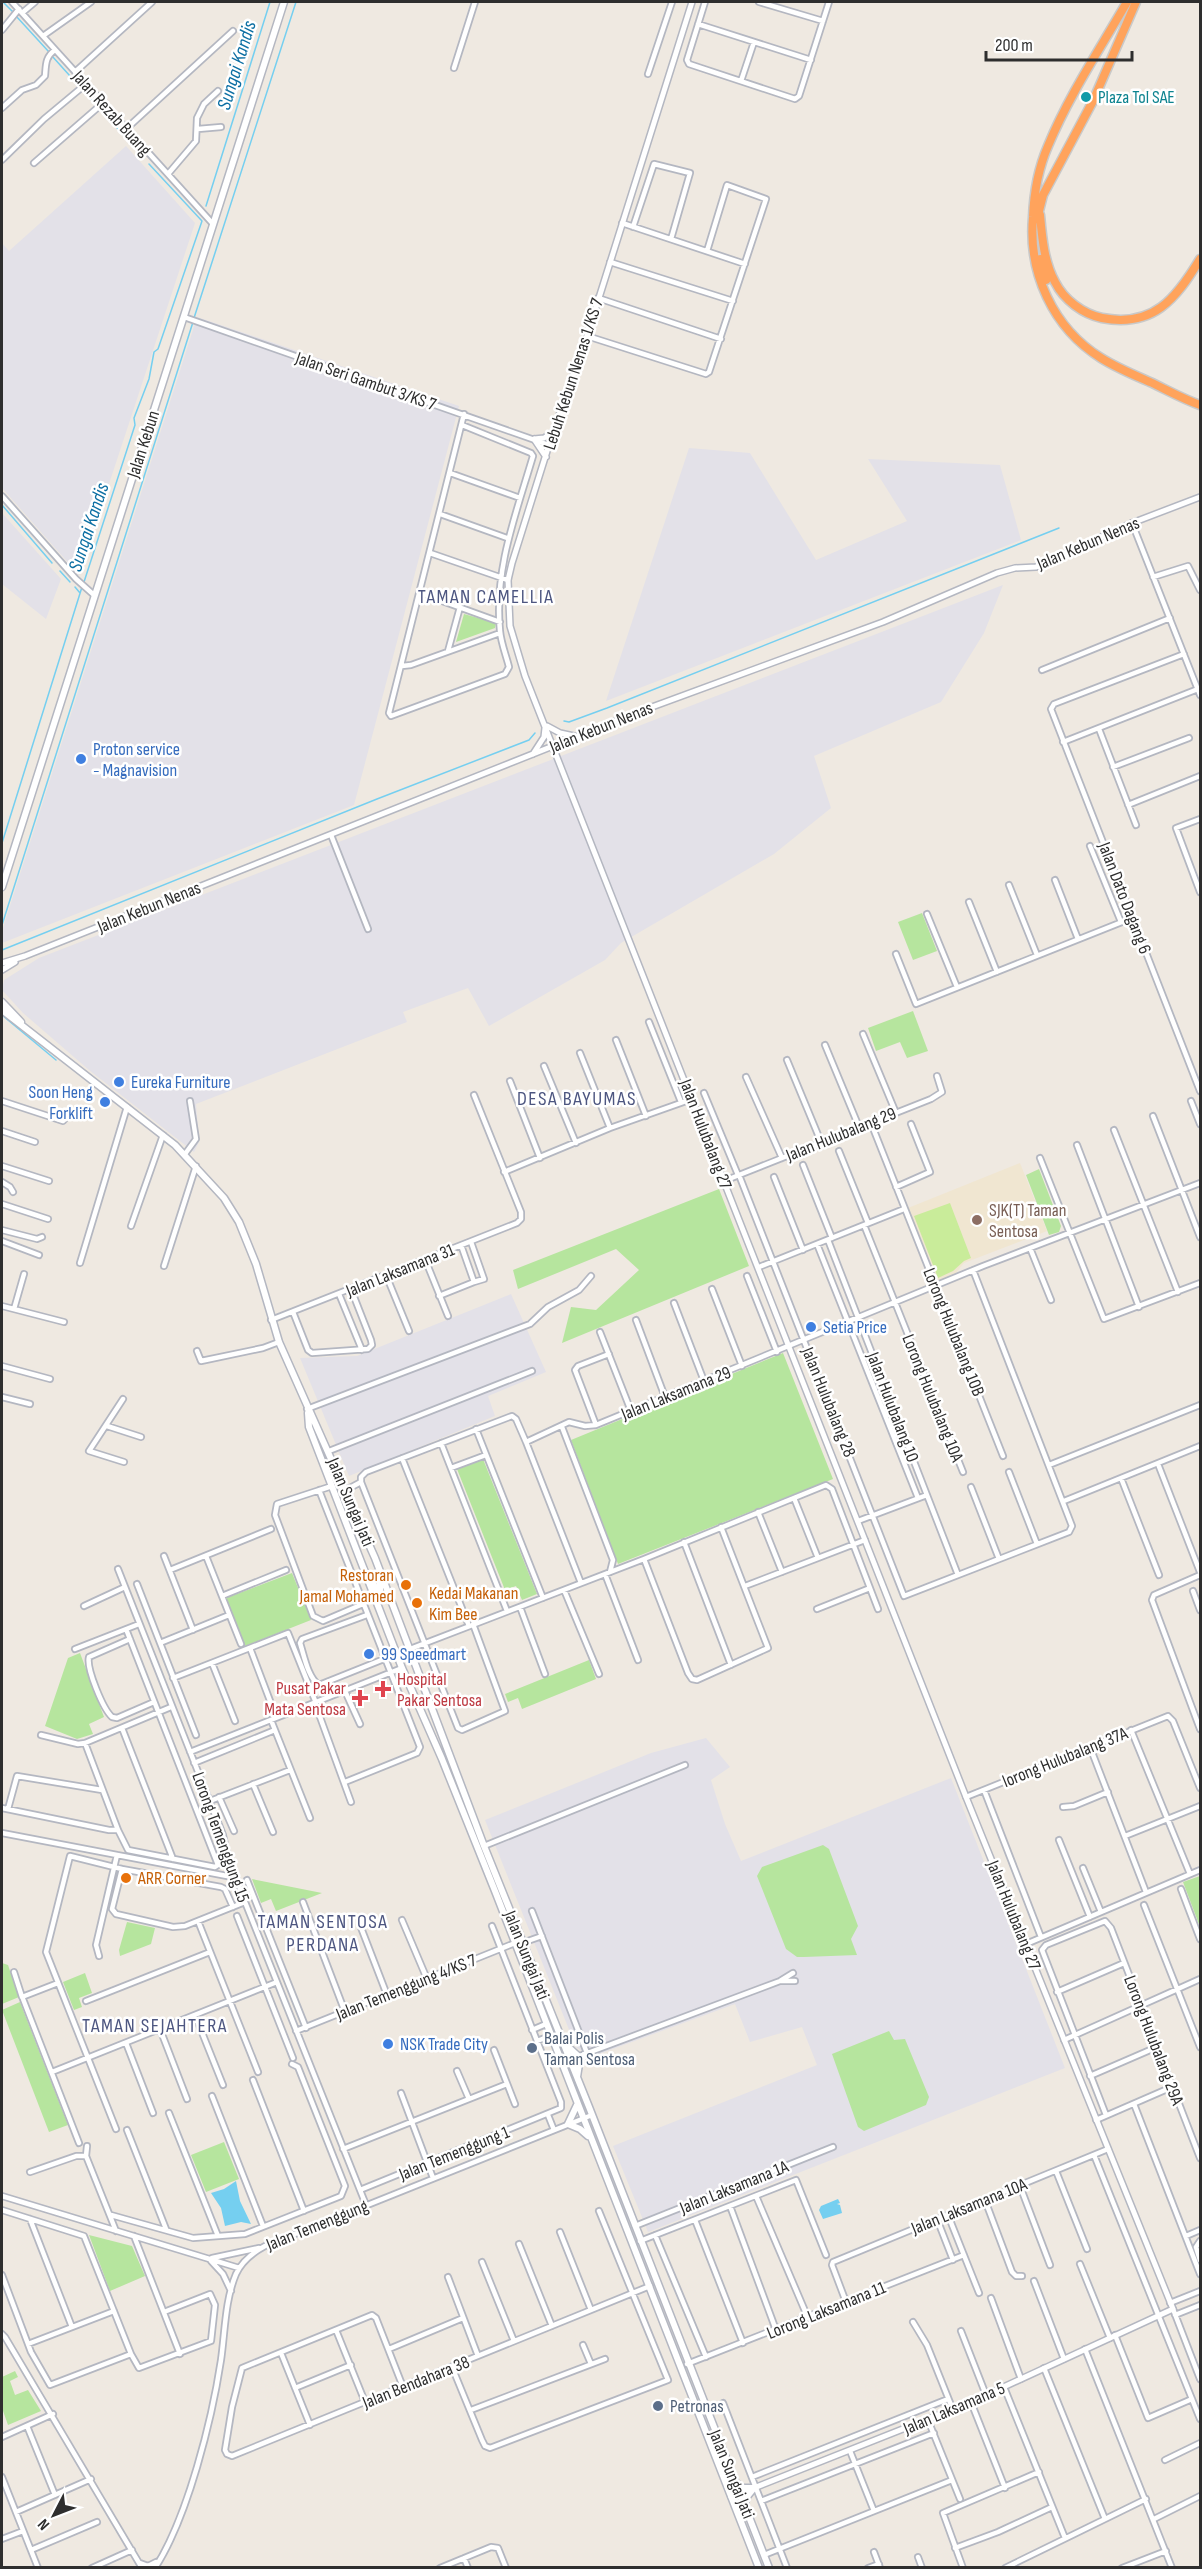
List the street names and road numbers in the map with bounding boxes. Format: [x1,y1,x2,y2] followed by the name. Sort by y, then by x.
[67,65,156,160] street label: Jalan Rezab Buang
[539,295,608,453] street label: Lebuh Kebun Nenas 1/KS 7
[292,347,440,416] street label: Jalan Seri Gambut 3/KS 7
[122,408,164,481] street label: Jalan Kebun
[1033,512,1143,575] street label: Jalan Kebun Nenas
[546,697,656,758] street label: Jalan Kebun Nenas
[1093,838,1156,957] street label: Jalan Dato Dagang 6
[94,877,204,938] street label: Jalan Kebun Nenas
[675,1075,736,1193] street label: Jalan Hulubalang 27
[782,1103,899,1166] street label: Jalan Hulubalang 29
[342,1239,458,1302] street label: Jalan Laksamana 31
[918,1265,989,1399] street label: Lorong Hulubalang 10B
[897,1331,968,1465] street label: Lorong Hulubalang 10A
[797,1343,860,1460] street label: Jalan Hulubalang 28
[862,1348,923,1465] street label: Jalan Hulubalang 10
[617,1362,734,1425] street label: Jalan Laksamana 29
[322,1454,379,1550] street label: Jalan Sungai Jati
[1000,1723,1131,1792] street label: lorong Hulubalang 37A
[187,1769,254,1905] street label: Lorong Temenggung 15
[982,1857,1045,1974] street label: Jalan Hulubalang 27
[499,1907,554,2003] street label: Jalan Sungai Jati
[332,1949,480,2026] street label: Jalan Temenggung 4/KS 7
[1119,1972,1188,2108] street label: Lorong Hulubalang 29A
[395,2122,513,2186] street label: Jalan Temenggung 1
[676,2156,792,2219] street label: Jalan Laksamana 1A
[907,2174,1030,2240] street label: Jalan Laksamana 10A
[262,2195,371,2256] street label: Jalan Temenggung
[764,2277,889,2344] street label: Lorong Laksamana 11
[359,2351,473,2414] street label: Jalan Bendahara 38
[899,2378,1008,2440] street label: Jalan Laksamana 5
[704,2426,759,2522] street label: Jalan Sungai Jati

